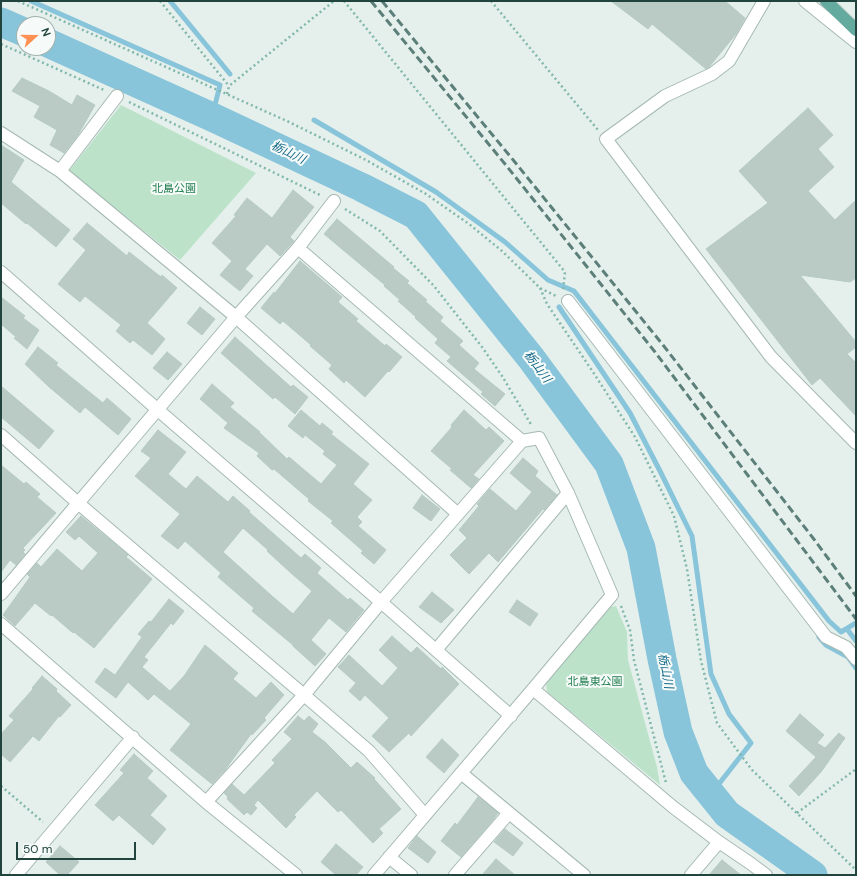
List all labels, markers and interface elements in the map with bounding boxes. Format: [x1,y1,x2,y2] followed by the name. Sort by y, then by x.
[16,16,56,56] north arrow
[38,26,54,38] text: N
[269,139,307,167] water label: 栃山川
[152,182,196,196] park label: 北島公園
[520,348,554,386] water label: 栃山川
[654,652,676,690] water label: 栃山川
[568,675,622,689] park label: 北島東公園
[18,834,138,860] scale bar
[23,841,52,857] text: 50 m

